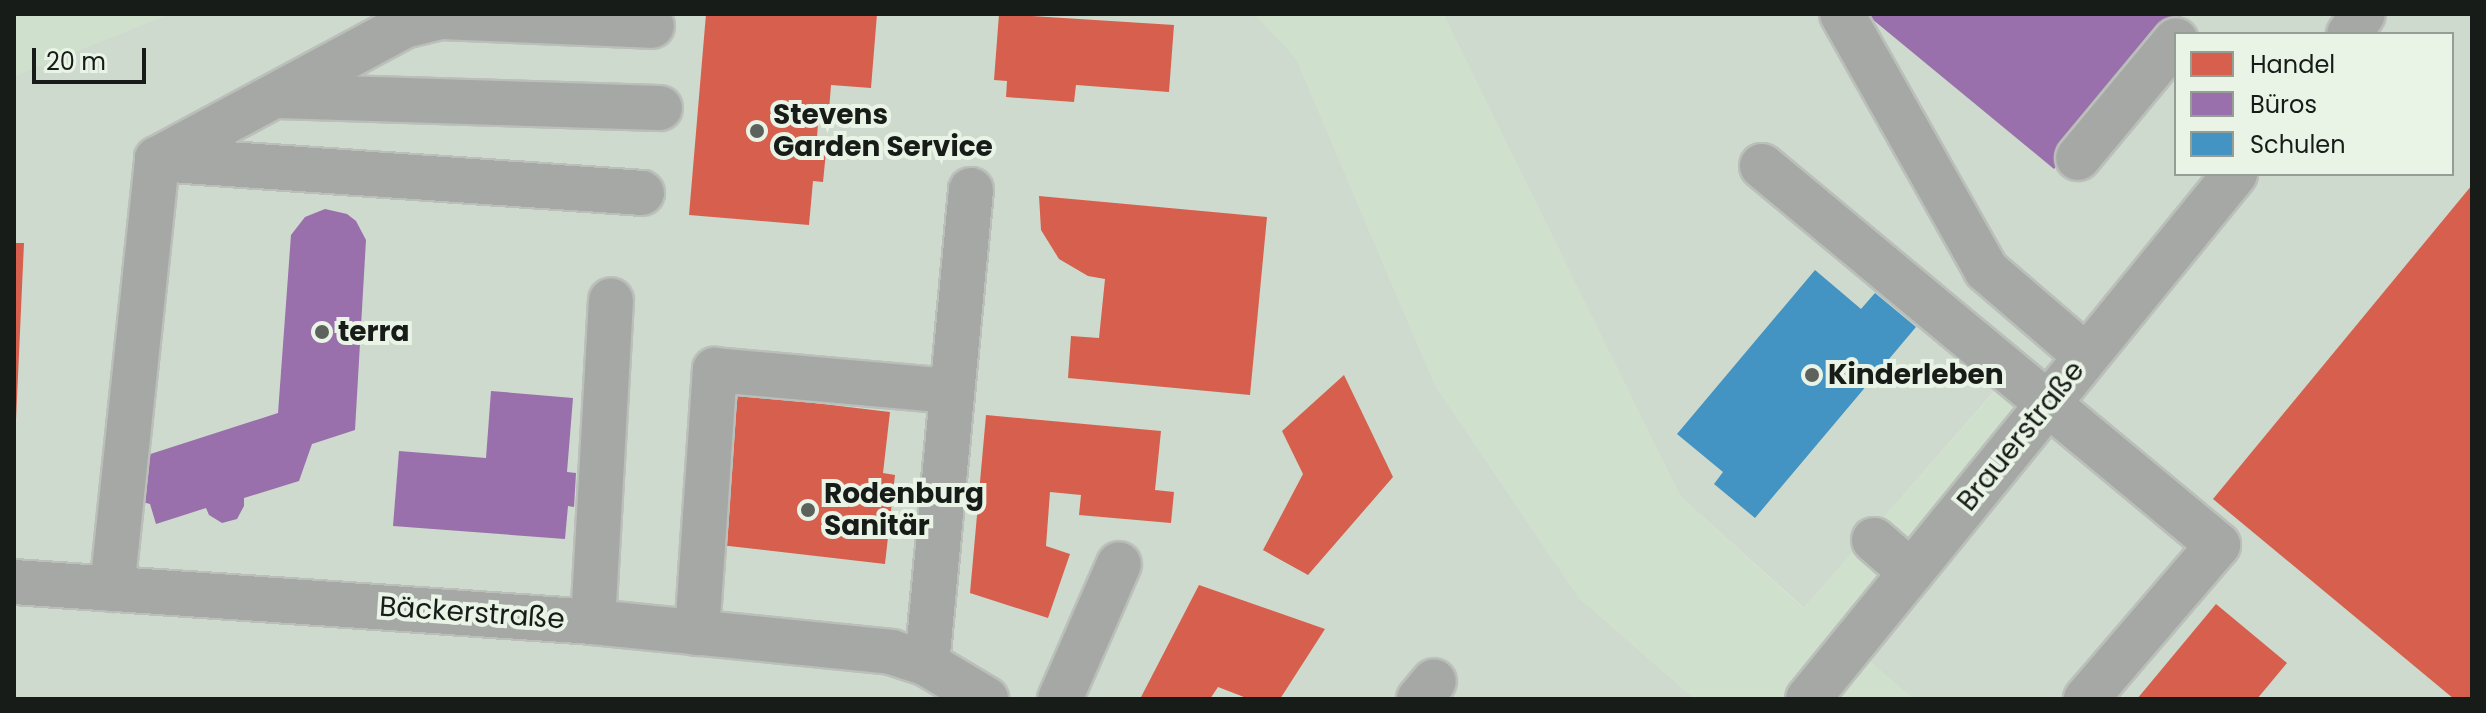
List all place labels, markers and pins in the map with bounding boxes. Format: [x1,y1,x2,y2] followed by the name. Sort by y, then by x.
[773,98,993,164] place label: Stevens Garden Service
[748,122,766,140] marker: Stevens Garden Service
[338,315,410,349] place label: terra
[313,323,331,341] marker: terra
[1828,358,2004,392] place label: Kinderleben
[1803,366,1821,384] marker: Kinderleben
[824,477,984,543] place label: Rodenburg Sanitär
[799,501,817,519] marker: Rodenburg Sanitär

